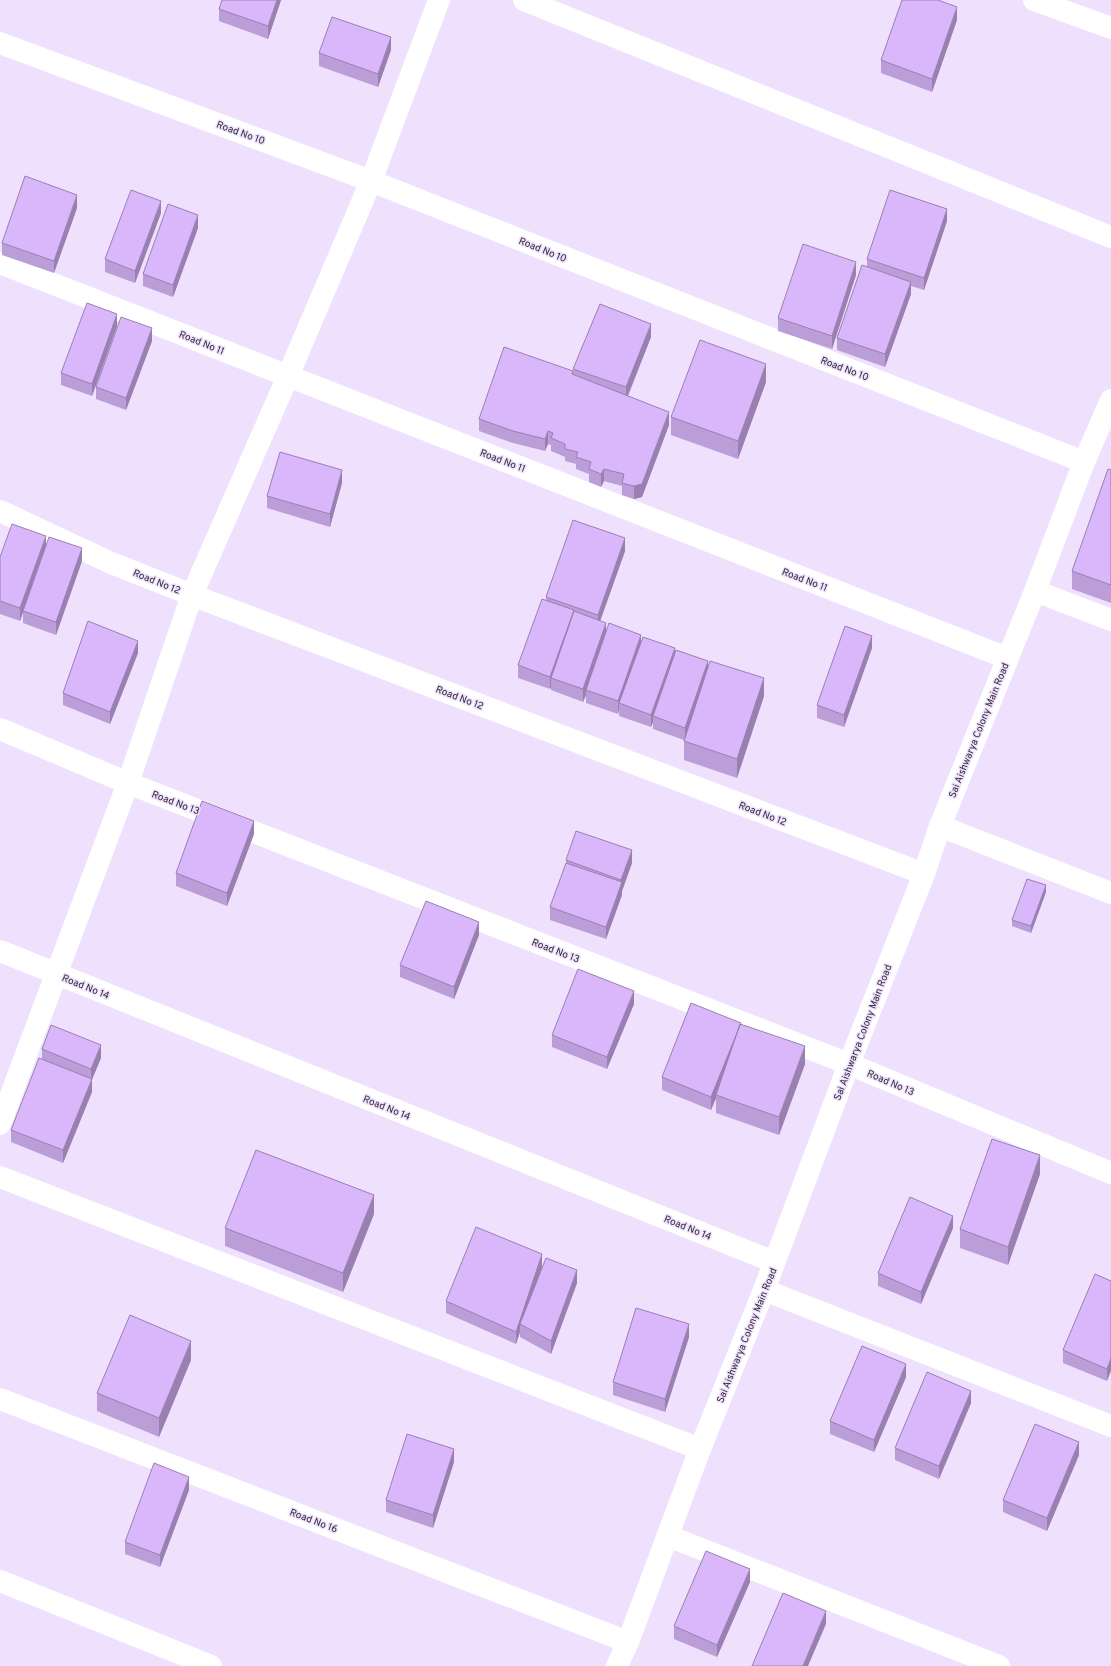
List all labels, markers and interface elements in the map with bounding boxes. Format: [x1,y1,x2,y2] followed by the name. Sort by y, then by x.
[214,119,267,148] street label: Road No 10
[517,235,568,266] street label: Road No 10
[177,328,226,358] street label: Road No 11
[818,354,870,385] street label: Road No 10
[478,447,527,476] street label: Road No 11
[780,566,829,595] street label: Road No 11
[131,567,182,598] street label: Road No 12
[946,661,1013,800] street label: Sai Aishwarya Colony Main Road
[434,683,485,713] street label: Road No 12
[150,788,201,818] street label: Road No 13
[737,799,788,829] street label: Road No 12
[530,936,581,966] street label: Road No 13
[831,963,895,1102] street label: Sai Aishwarya Colony Main Road
[60,972,111,1003] street label: Road No 14
[865,1068,916,1099] street label: Road No 13
[361,1093,412,1124] street label: Road No 14
[662,1213,713,1244] street label: Road No 14
[714,1266,781,1405] street label: Sai Aishwarya Colony Main Road
[288,1506,339,1536] street label: Road No 16

